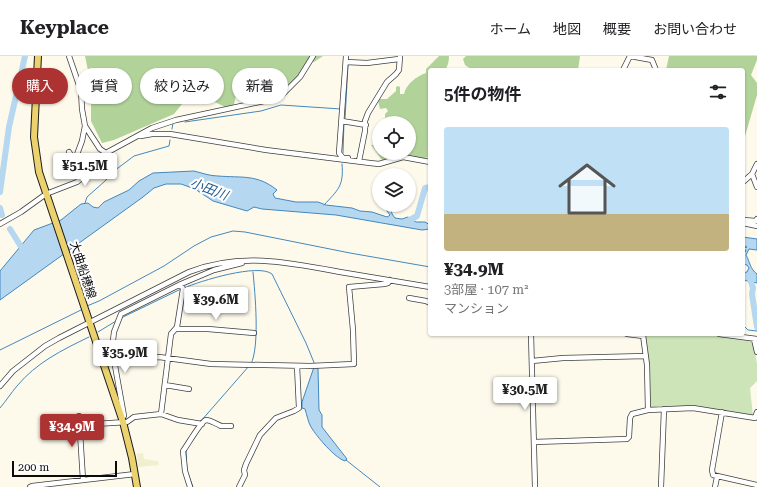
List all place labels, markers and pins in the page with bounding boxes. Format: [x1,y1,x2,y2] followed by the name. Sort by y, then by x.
[52,153,118,187] pin: ¥51.5M
[183,287,249,321] pin: ¥39.6M
[92,340,158,374] pin: ¥35.9M
[492,377,558,411] pin: ¥30.5M
[39,414,105,448] pin: ¥34.9M

